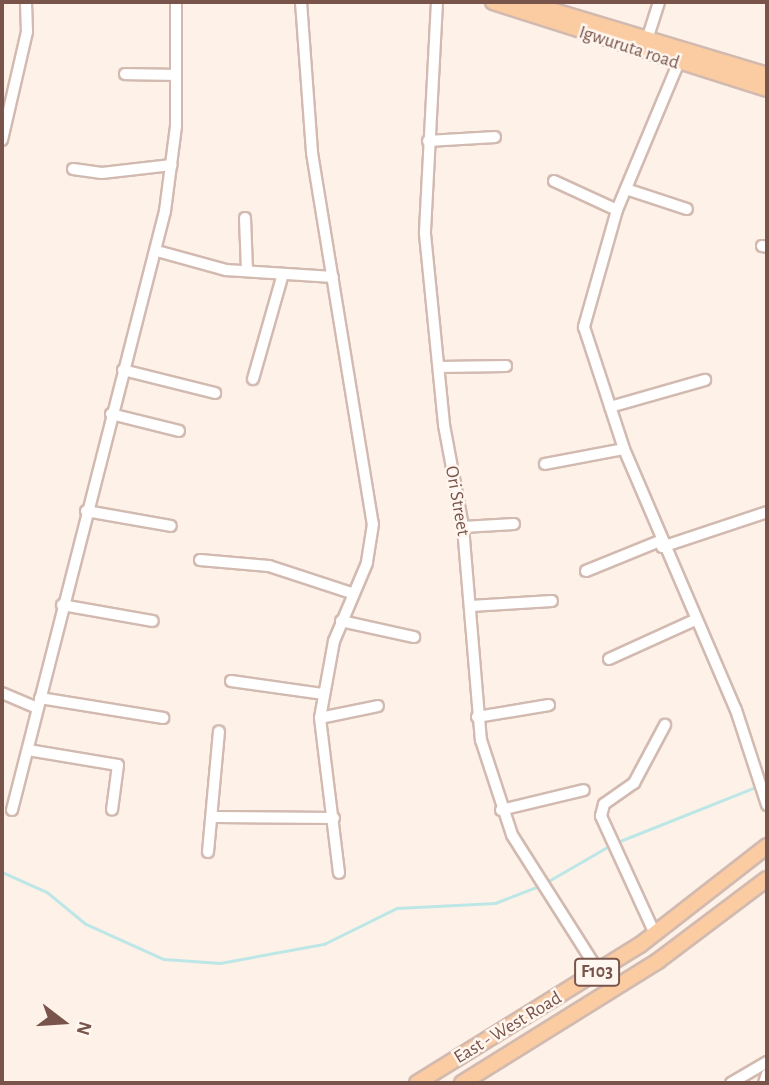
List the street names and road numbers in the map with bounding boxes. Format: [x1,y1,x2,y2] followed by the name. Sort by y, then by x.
[576,21,682,75] street label: Igwuruta road
[440,464,474,538] street label: Ori Street
[572,958,622,987] road number: F103
[450,987,566,1069] street label: East - West Road

